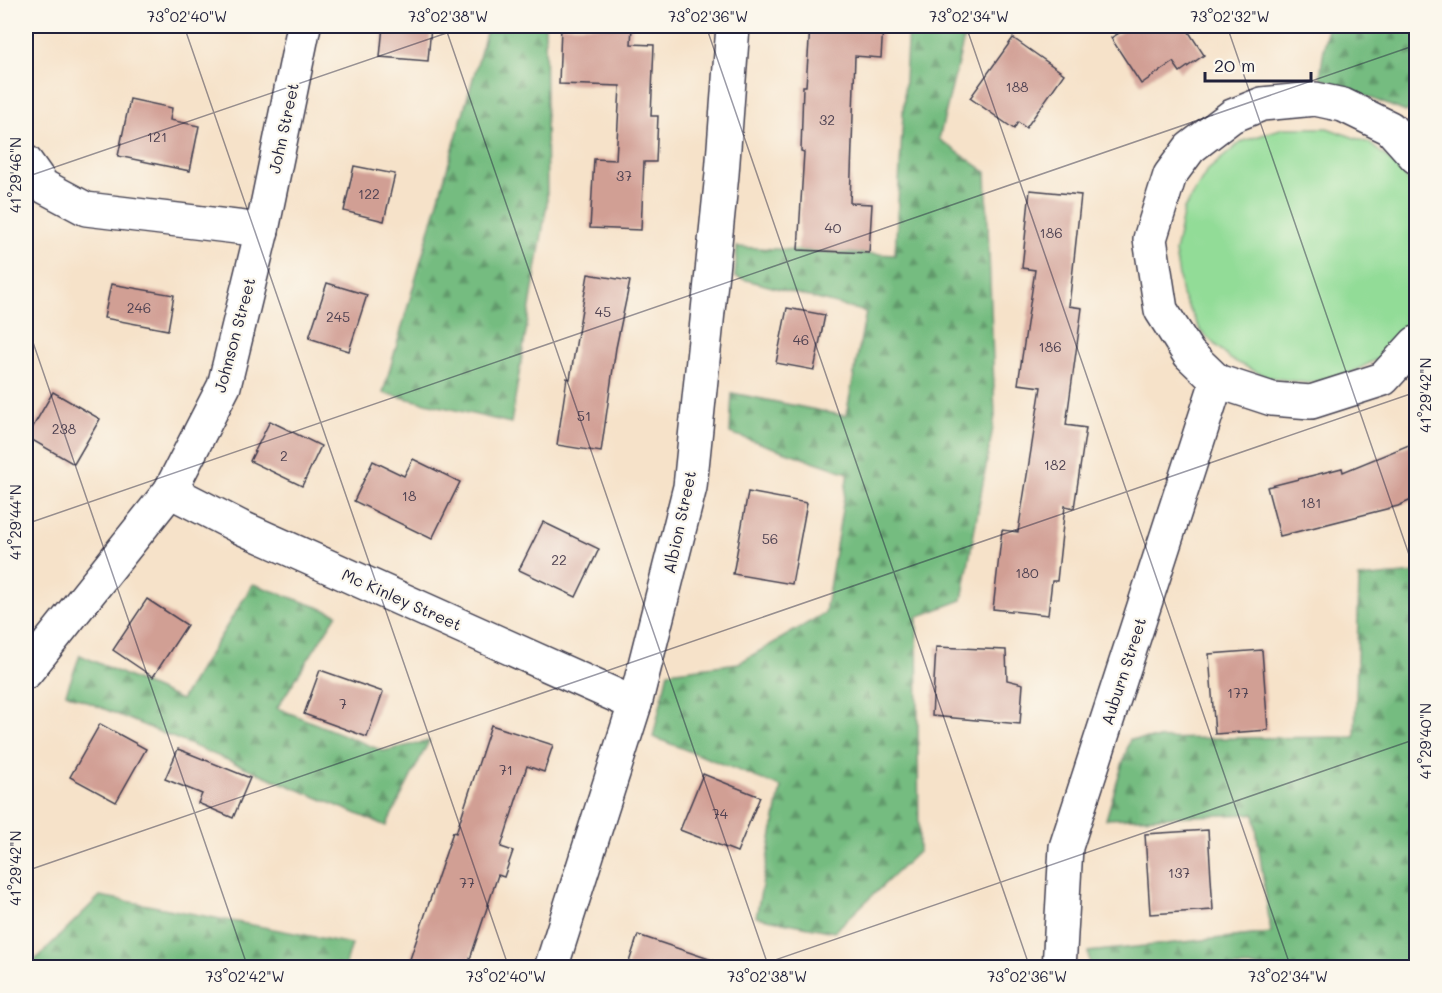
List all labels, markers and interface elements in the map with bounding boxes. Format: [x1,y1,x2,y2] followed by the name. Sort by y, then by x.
[147,6,227,26] text: 73°02'40"W
[408,6,488,26] text: 73°02'38"W
[668,6,748,26] text: 73°02'36"W
[929,6,1009,26] text: 73°02'34"W
[1190,6,1270,26] text: 73°02'32"W
[1205,45,1312,83] scale bar
[1214,53,1255,77] text: 20 m
[1005,77,1029,96] house number: 188
[263,81,303,175] street label: John Street
[819,110,835,129] house number: 32
[147,127,167,146] house number: 121
[5,137,25,213] text: 41°29'46"N
[616,166,632,185] house number: 37
[358,184,380,203] house number: 122
[825,218,842,237] house number: 40
[1039,223,1063,242] house number: 186
[209,275,259,395] street label: Johnson Street
[127,298,151,317] house number: 246
[595,302,611,321] house number: 45
[326,307,350,326] house number: 245
[793,330,809,349] house number: 46
[1038,337,1062,356] house number: 186
[1415,357,1435,433] text: 41°29'42"N
[577,406,591,425] house number: 51
[52,419,76,438] house number: 238
[280,446,288,465] house number: 2
[1044,455,1066,474] house number: 182
[658,469,700,575] street label: Albion Street
[5,484,25,560] text: 41°29'44"N
[402,486,416,505] house number: 18
[1301,493,1322,512] house number: 181
[762,529,778,548] house number: 56
[551,550,567,569] house number: 22
[339,563,465,635] street label: Mc Kinley Street
[1015,563,1039,582] house number: 180
[1096,615,1150,727] street label: Auburn Street
[1227,683,1249,702] house number: 177
[339,694,347,713] house number: 7
[1415,703,1435,779] text: 41°29'40"N
[499,760,513,779] house number: 71
[712,804,729,823] house number: 74
[5,830,25,906] text: 41°29'42"N
[1168,863,1190,882] house number: 137
[459,873,475,892] house number: 77
[205,966,285,986] text: 73°02'42"W
[466,966,546,986] text: 73°02'40"W
[727,966,807,986] text: 73°02'38"W
[987,966,1067,986] text: 73°02'36"W
[1248,966,1328,986] text: 73°02'34"W

